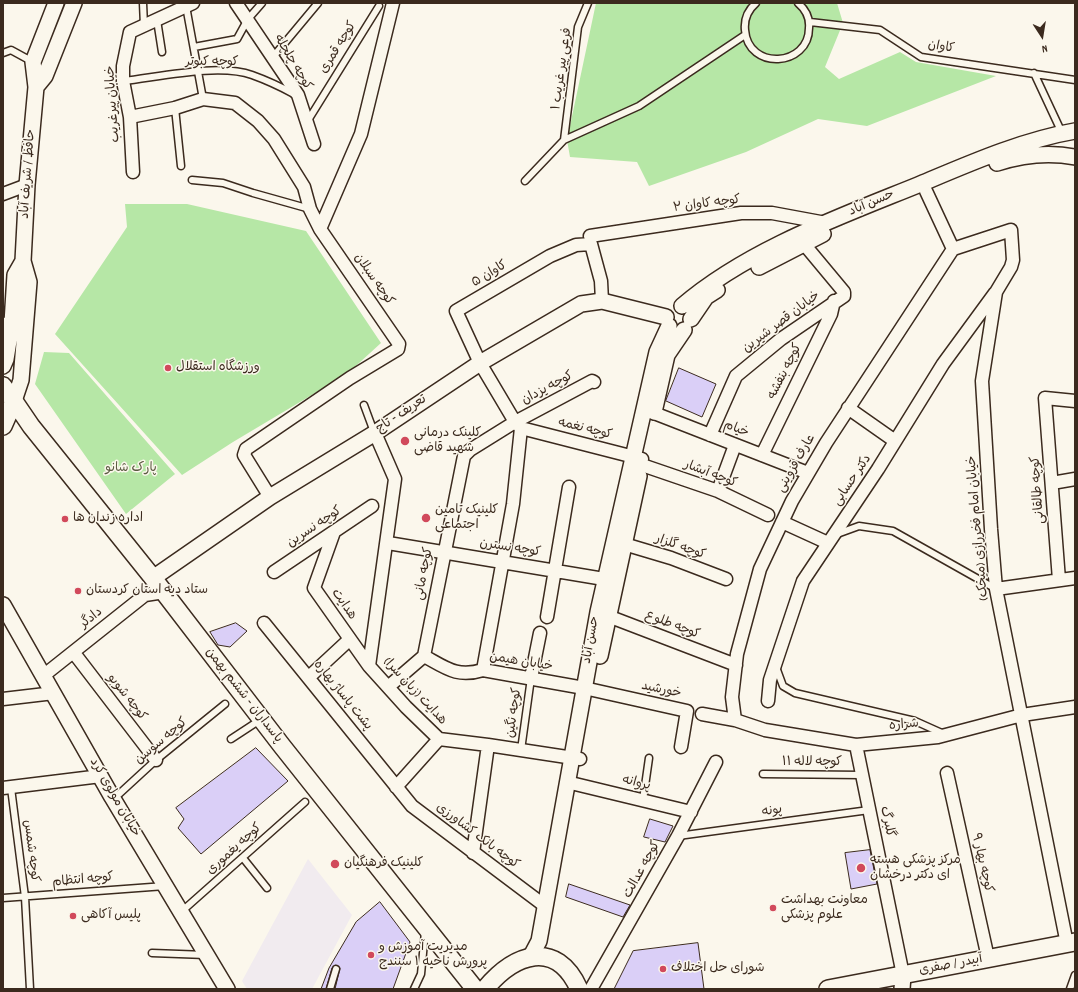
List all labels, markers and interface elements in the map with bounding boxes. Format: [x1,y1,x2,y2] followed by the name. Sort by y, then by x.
[1022,16,1062,56] north arrow
[317,19,361,77] street label: کوچه قمری
[550,27,576,111] street label: فرعی پیر غریب ۱
[269,32,315,94] street label: کوچه چلچله
[927,38,955,58] street label: کاوان
[1040,39,1049,56] text: N
[185,55,239,71] street label: کوچه کبوتر
[104,65,124,143] street label: خیابان پیرغریب
[18,129,40,219] street label: حافظ / شریف آباد
[847,187,897,221] street label: حسن آباد
[672,193,742,217] street label: کوچه کاوان ۲
[349,251,397,309] street label: کوچه سبلان
[469,258,511,292] street label: کاوان ۵
[740,289,824,357] street label: خیابان قصر شیرین
[765,342,807,402] street label: کوچه بنفشه
[176,360,260,376] place label: ورزشگاه استقلال
[163,363,173,373] marker: ورزشگاه استقلال
[519,369,577,409] street label: کوچه یزدان
[374,392,430,438] street label: تعریف - تاج
[556,416,614,444] street label: کوچه نغمه
[721,418,751,442] street label: خیام
[414,426,481,457] place label: کلینک درمانی شهید قاضی
[774,432,820,496] street label: عارف قزوینی
[399,435,411,447] marker: کلینک درمانی شهید قاضی
[830,453,876,509] street label: دکتر حسابی
[965,455,993,601] street label: خیابان امام فخررازی (میخک)
[1029,455,1049,525] street label: کوچه طالقانی
[681,458,739,492] street label: کوچه آبشار
[105,461,157,477] park label: پارک شانو
[435,503,498,534] place label: کلینیک تامین اجتماعی
[285,504,345,552] street label: کوچه نسرین
[73,511,143,527] place label: اداره زندان ها
[420,512,432,524] marker: کلینیک تامین اجتماعی
[60,514,70,524] marker: اداره زندان ها
[653,532,707,564] street label: کوچه گلزار
[478,536,542,562] street label: کوچه نسترن
[412,546,438,602] street label: کوچه مانی
[86,583,208,599] place label: ستاد دیه استان کردستان
[73,586,83,596] marker: ستاد دیه استان کردستان
[327,587,359,623] street label: هدایت
[78,605,106,633] street label: دادگر
[642,608,702,644] street label: کوچه طلوع
[580,615,604,665] street label: حسن آباد
[201,645,285,747] street label: پاسداران - ششم بهمن
[488,650,554,676] street label: خیابان هیمن
[379,655,449,729] street label: هدایت (زبان سرا)
[309,658,375,734] street label: پشت پاساژ بهاره
[103,671,149,725] street label: کوچه شوبو
[640,679,682,703] street label: خورشید
[504,687,526,739] street label: کوچه نگین
[132,715,192,769] street label: کوچه سوسن
[889,717,919,735] street label: شراره
[782,755,842,771] street label: کوچه لاله ۱۱
[85,756,143,840] street label: خیابان مولوی کرد
[620,773,652,795] street label: پروانه
[432,801,522,873] street label: کوچه بانک کشاورزی
[761,803,783,821] street label: پونه
[875,805,897,839] street label: گلبرگ
[18,819,42,883] street label: کوچه شمس
[204,821,266,879] street label: کوچه یغموری
[967,832,995,894] street label: کوچه بهار ۹
[621,839,665,901] street label: کوچه عدالت
[870,853,961,884] place label: مرکز پزشکی هسته ای دکتر درخشان
[344,856,423,872] place label: کلینیک فرهنگیان
[329,858,341,870] marker: کلینیک فرهنگیان
[855,862,867,874] marker: مرکز پزشکی هسته ای دکتر درخشان
[52,871,114,891] street label: کوچه انتظام
[781,893,868,924] place label: معاونت بهداشت علوم پزشکی
[768,903,778,913] marker: معاونت بهداشت علوم پزشکی
[81,908,141,924] place label: پلیس آکاهی
[68,911,78,921] marker: پلیس آکاهی
[379,940,487,971] place label: مدیریت آموزش و پرورش ناحیه ۱ سنندج
[366,950,376,960] marker: مدیریت آموزش و پرورش ناحیه ۱ سنندج
[918,952,984,980] street label: آبیدر / صفری
[671,961,764,977] place label: شورای حل اختلاف
[658,964,668,974] marker: شورای حل اختلاف

